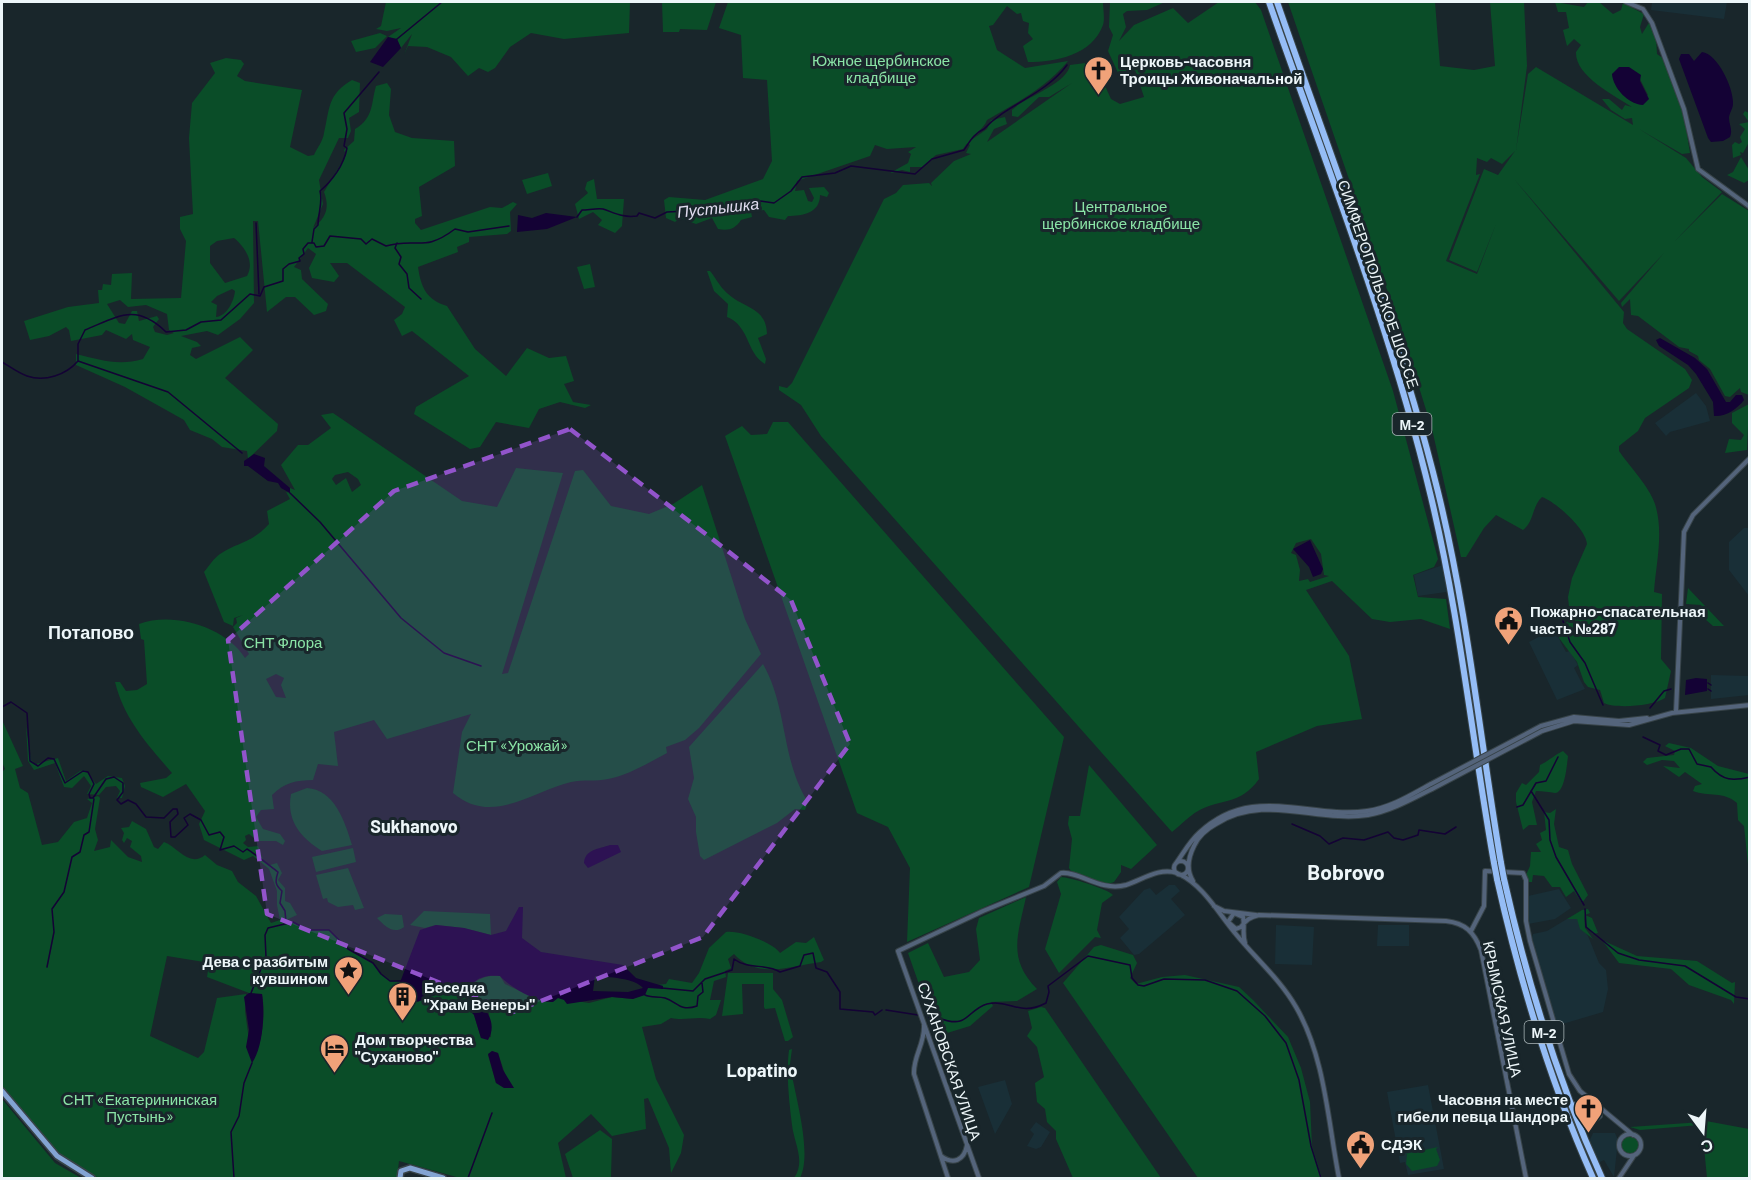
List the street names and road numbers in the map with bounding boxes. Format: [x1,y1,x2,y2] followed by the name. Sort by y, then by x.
[1335,177,1423,391] street label: СИМФЕРОПОЛЬСКОЕ ШОССЕ
[1392,413,1432,435] road number: М-2
[1480,939,1526,1079] street label: КРЫМСКАЯ УЛИЦА
[914,980,986,1142] street label: СУХАНОВСКАЯ УЛИЦА
[1524,1021,1564,1043] road number: М-2

